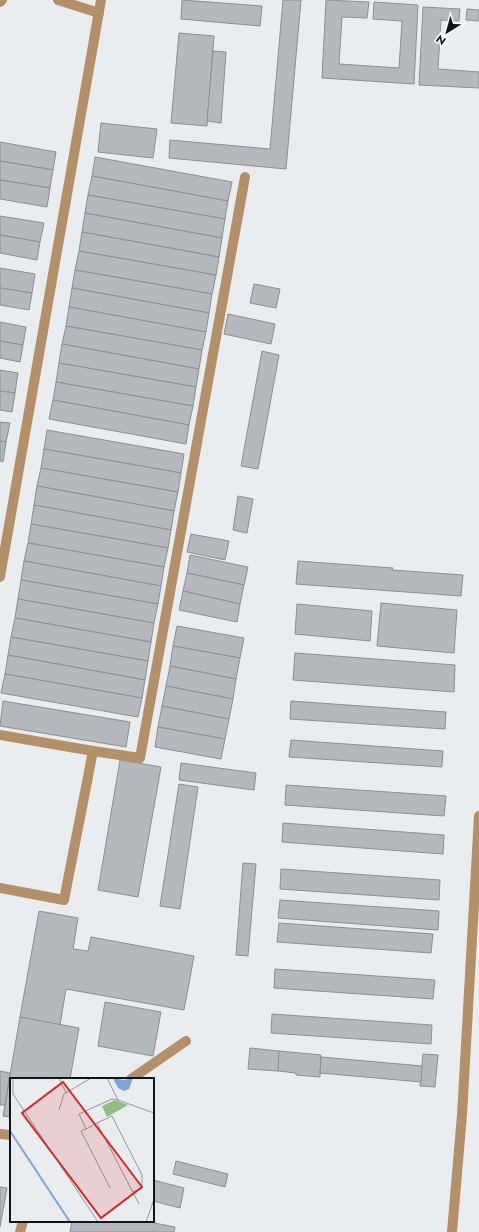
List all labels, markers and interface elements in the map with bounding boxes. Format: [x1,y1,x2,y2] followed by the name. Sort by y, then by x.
[427,12,467,52] north arrow
[433,31,449,49] text: N
[10,1078,154,1222] inset map

